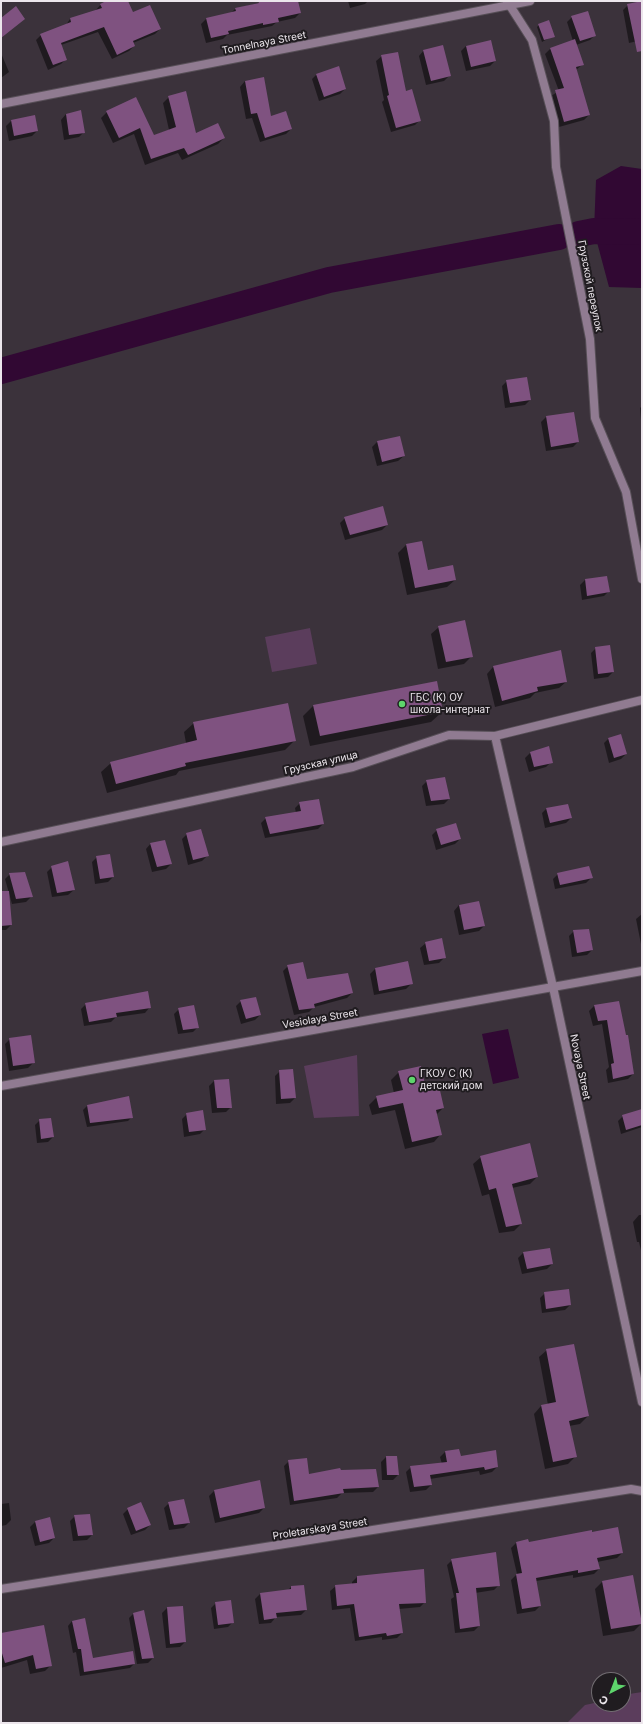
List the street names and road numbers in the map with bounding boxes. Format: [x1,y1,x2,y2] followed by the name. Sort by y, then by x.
[221,29,307,57] street label: Tonnelnaya Street
[575,239,605,333] street label: Грузской переулок
[283,749,359,777] street label: Грузская улица
[282,1006,358,1032] street label: Vesiolaya Street
[567,1033,593,1101] street label: Novaya Street
[272,1516,368,1542] street label: Proletarskaya Street

